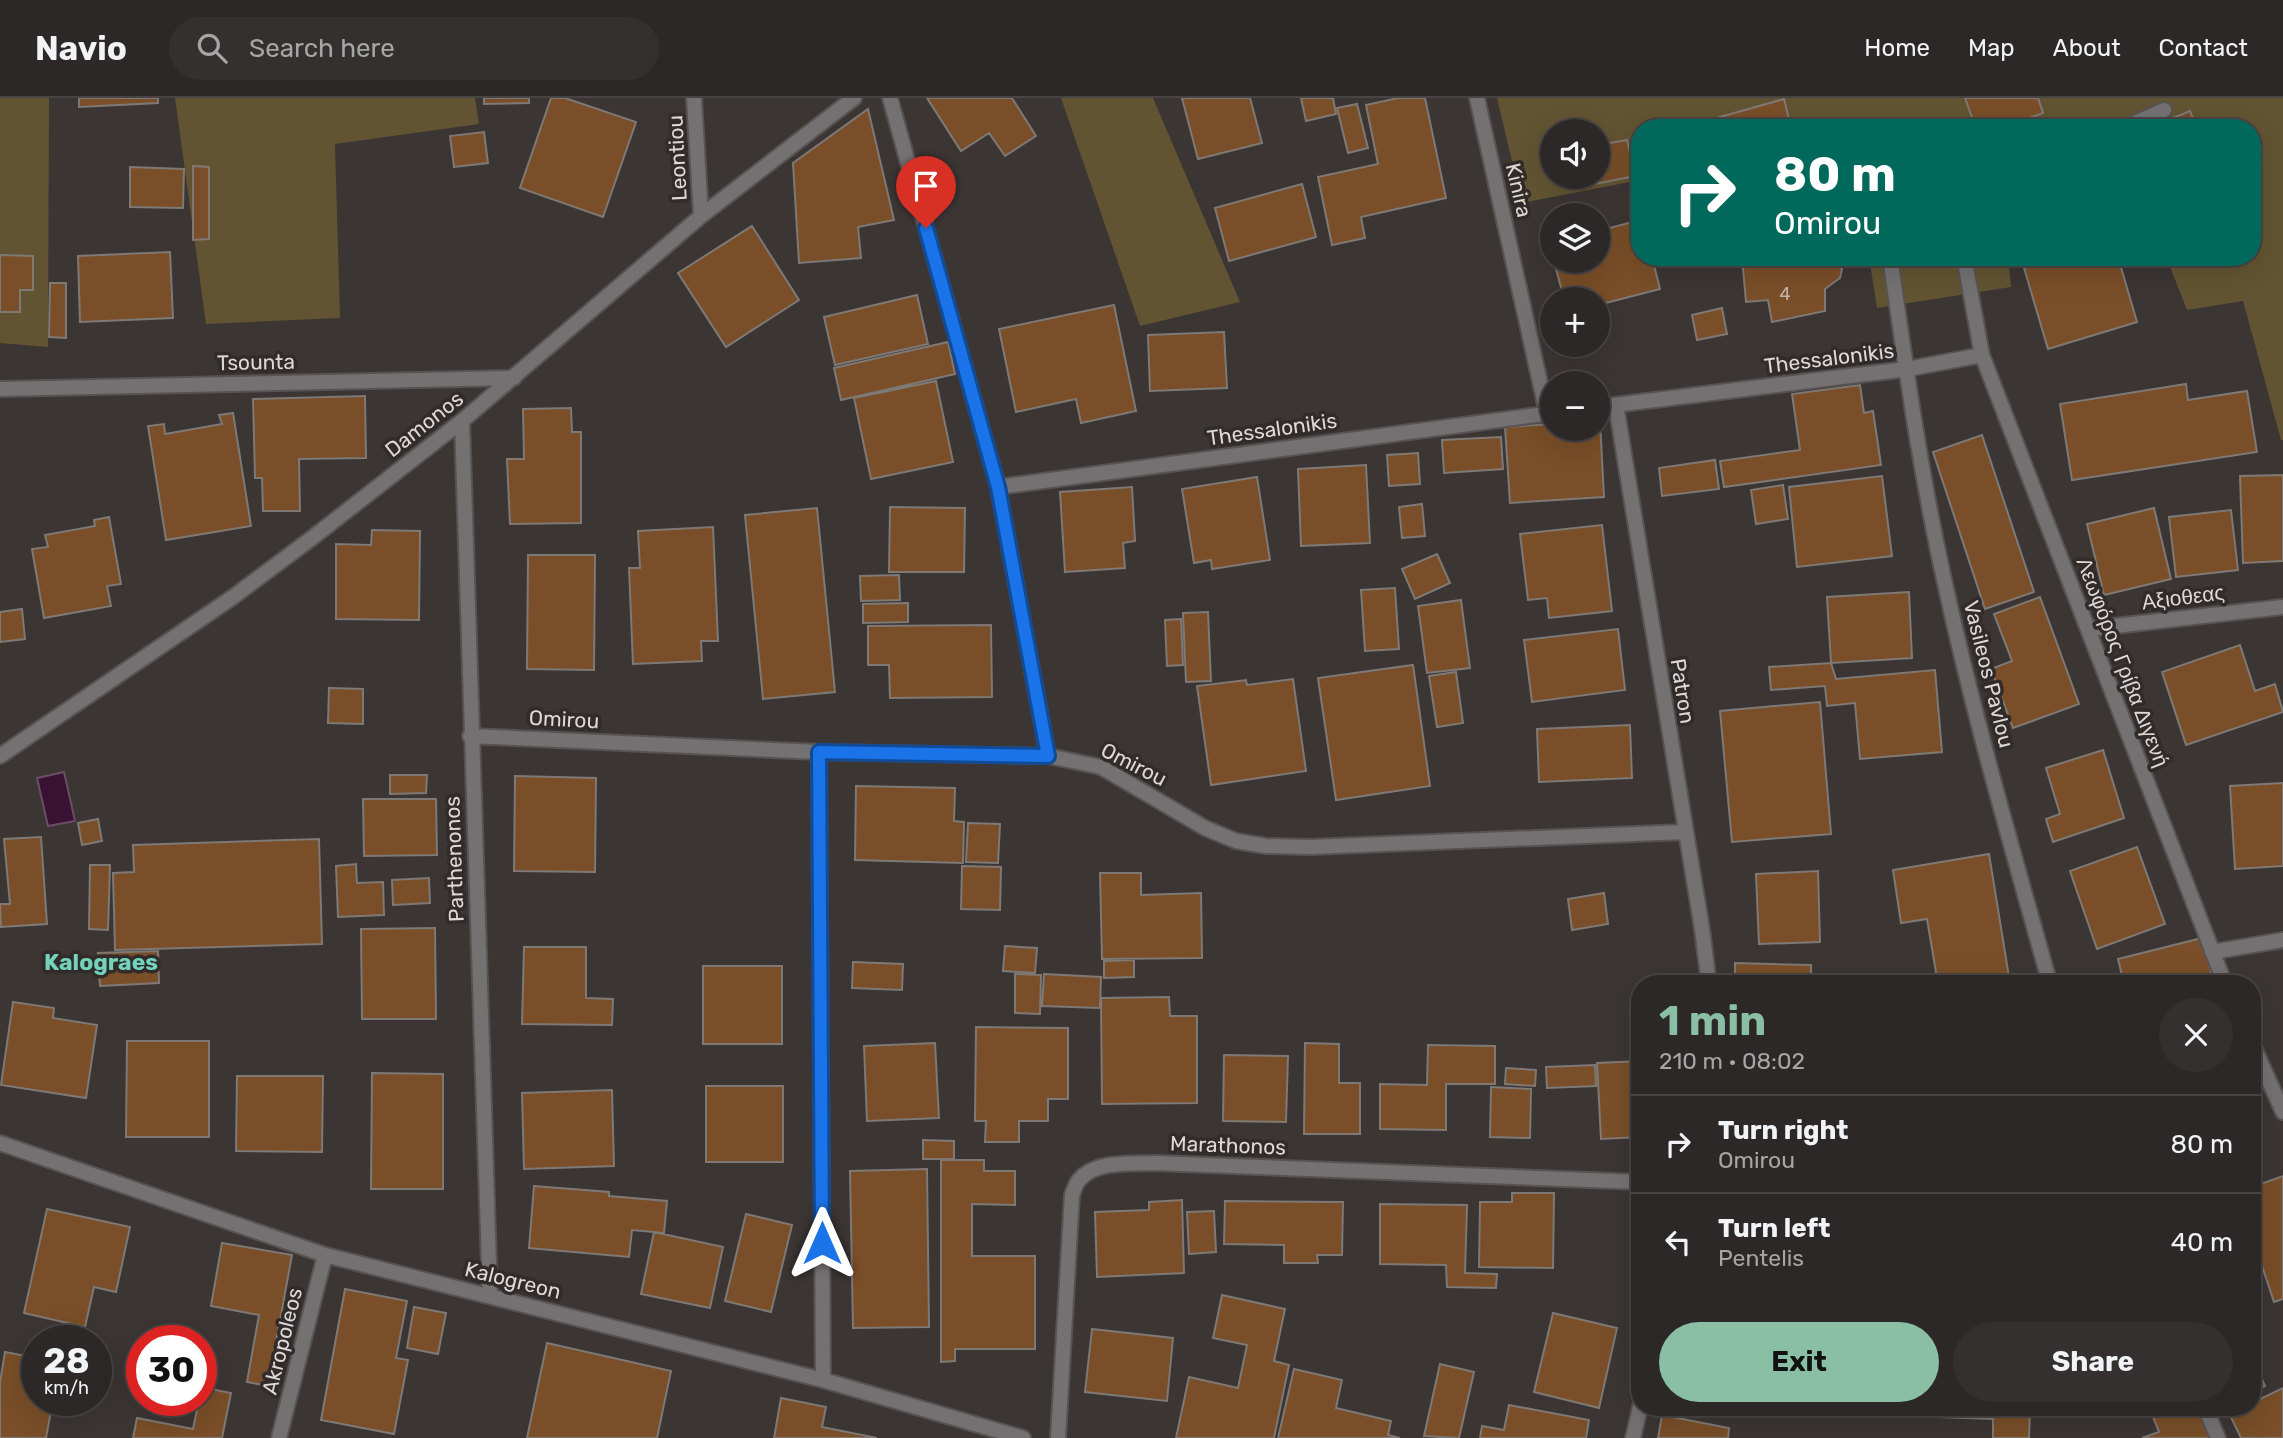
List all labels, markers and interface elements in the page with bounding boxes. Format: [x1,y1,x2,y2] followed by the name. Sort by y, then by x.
[169,17,659,80] search box
[35,29,127,68] text: Navio
[193,29,231,67] icon: search
[249,33,395,64] text: Search here
[1864,34,1930,62] text: Home
[1968,34,2015,62] text: Map
[2053,34,2121,62] text: About
[2159,34,2248,62] text: Contact
[662,114,692,202] street label: Leontiou
[1540,119,1610,441] map controls
[1540,119,1610,189] button: sound
[1774,145,1896,203] text: 80 m
[1659,147,1750,238] icon: right
[896,156,956,228] pin
[1501,160,1537,220] street label: Kinira
[907,167,945,205] icon: arrive
[1540,203,1610,273] button: layers
[1774,204,1881,242] text: Omirou
[1779,283,1791,305] house number: 4
[1540,287,1610,357] button: +
[1763,338,1895,378] street label: Thessalonikis
[217,349,295,375] street label: Tsounta
[1540,371,1610,441] button: −
[380,386,468,462] street label: Damonos
[1205,408,1339,450] street label: Thessalonikis
[2072,554,2174,770] street label: Λεωφόρος Γρίβα Διγενή
[2140,580,2226,614] street label: Αξιοθεας
[1959,598,2019,750] street label: Vasileos Pavlou
[1666,657,1700,725] street label: Patron
[528,705,600,733] street label: Omirou
[1097,737,1171,791] street label: Omirou
[439,796,469,922] street label: Parthenonos
[44,948,158,976] district label: Kalograes
[1659,996,1766,1046] text: 1 min
[2159,998,2233,1072] button: close
[1659,1047,1805,1075] text: 210 m · 08:02
[1718,1115,1848,1146] text: Turn right
[1659,1125,1697,1163] icon: right
[2170,1129,2233,1160] text: 80 m
[1170,1130,1286,1160] street label: Marathonos
[1718,1146,1795,1174] text: Omirou
[785,1206,859,1280] position arrow
[1718,1213,1830,1244] text: Turn left
[1659,1223,1697,1261] icon: left
[2171,1227,2233,1258] text: 40 m
[1718,1244,1804,1272] text: Pentelis
[462,1256,564,1304] street label: Kalogreon
[257,1285,307,1397] street label: Akropoleos
[1659,1322,1939,1402] button: Exit
[1953,1322,2233,1402] button: Share
[126,1325,217,1416] speed limit sign: 30
[43,1340,90,1382] text: 28
[44,1377,89,1399] text: km/h

